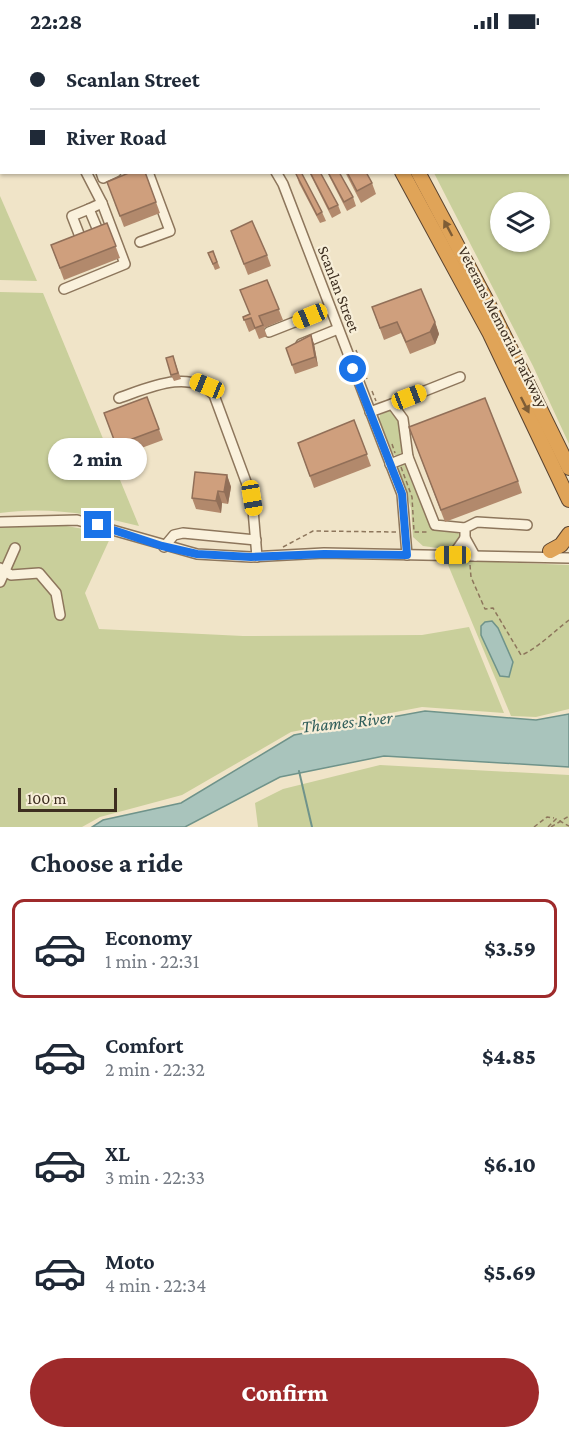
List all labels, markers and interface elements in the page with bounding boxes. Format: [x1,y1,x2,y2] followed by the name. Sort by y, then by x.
[30,9,82,34] text: 22:28
[66,67,200,92] text: Scanlan Street
[66,125,167,150] text: River Road
[490,192,550,252] map controls
[490,192,550,252] button: layers
[443,220,453,237] one-way arrow
[315,244,363,335] street label: Scanlan Street
[454,244,551,411] street label: Veterans Memorial Parkway
[290,301,330,331] car
[339,355,366,382] route start
[187,371,227,401] car
[389,382,429,412] car
[520,397,530,414] one-way arrow
[48,438,148,480] callout: 2 min
[73,448,122,470] text: 2 min
[240,479,264,517] car
[84,511,111,538] route end
[435,546,471,564] car
[301,707,394,737] water label: Thames River
[18,785,117,812] scale bar
[27,790,66,807] text: 100 m
[30,848,183,878] text: Choose a ride
[33,922,87,976] icon: car
[105,925,192,950] text: Economy
[484,936,536,961] text: $3.59
[105,950,199,972] text: 1 min · 22:31
[33,1030,87,1084] icon: car
[105,1033,183,1058] text: Comfort
[482,1044,536,1069] text: $4.85
[105,1058,205,1080] text: 2 min · 22:32
[33,1138,87,1192] icon: car
[105,1141,130,1166] text: XL
[484,1152,536,1177] text: $6.10
[105,1166,205,1188] text: 3 min · 22:33
[33,1246,87,1300] icon: car
[105,1249,155,1274] text: Moto
[483,1260,536,1285] text: $5.69
[105,1274,207,1296] text: 4 min · 22:34
[30,1358,539,1427] button: Confirm

